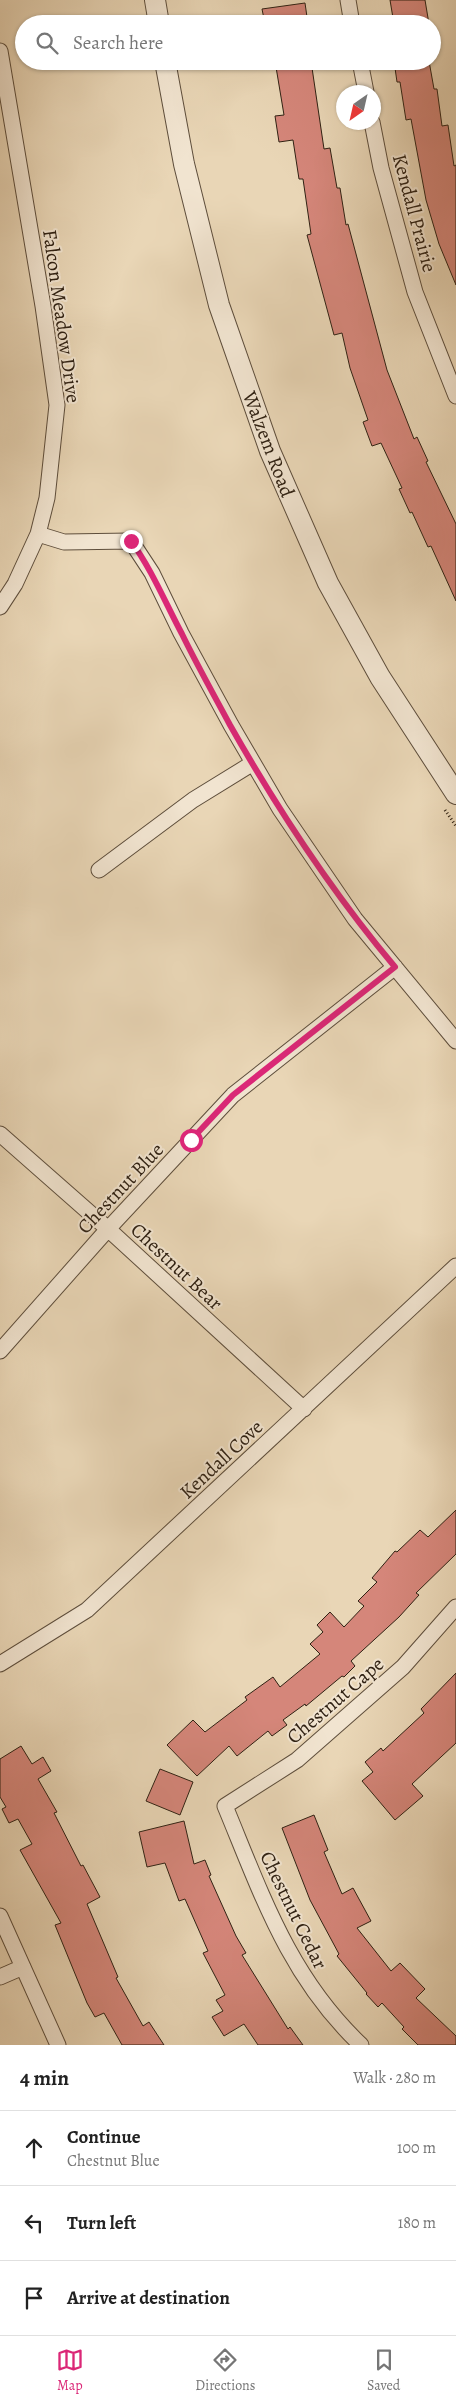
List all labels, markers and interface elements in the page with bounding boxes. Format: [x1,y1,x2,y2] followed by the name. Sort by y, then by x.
[15,15,441,70] search box
[33,29,61,57] icon: search
[73,30,163,56] text: Search here
[336,85,381,130] north arrow
[386,151,443,275] street label: Kendall Prairie
[36,228,87,405] street label: Falcon Meadow Drive
[236,386,301,501] street label: Walzem Road
[120,530,143,553] route end
[180,1129,203,1152] route start
[71,1137,170,1240] street label: Chestnut Blue
[125,1217,229,1316] street label: Chestnut Bear
[174,1414,269,1505] street label: Kendall Cove
[281,1651,390,1750] street label: Chestnut Cape
[253,1847,334,1974] street label: Chestnut Cedar
[20,2064,69,2092] text: 4 min
[353,2067,436,2089] text: Walk · 280 m
[67,2124,141,2150] text: Continue
[20,2134,48,2162] icon: ahead
[397,2137,436,2159] text: 100 m
[67,2150,160,2172] text: Chestnut Blue
[20,2209,48,2237] icon: left
[67,2210,136,2236] text: Turn left
[398,2212,436,2234] text: 180 m
[20,2284,48,2312] icon: arrive
[67,2285,230,2311] text: Arrive at destination
[56,2346,84,2395] tab: Map
[195,2346,255,2395] tab: Directions
[367,2346,400,2395] tab: Saved

